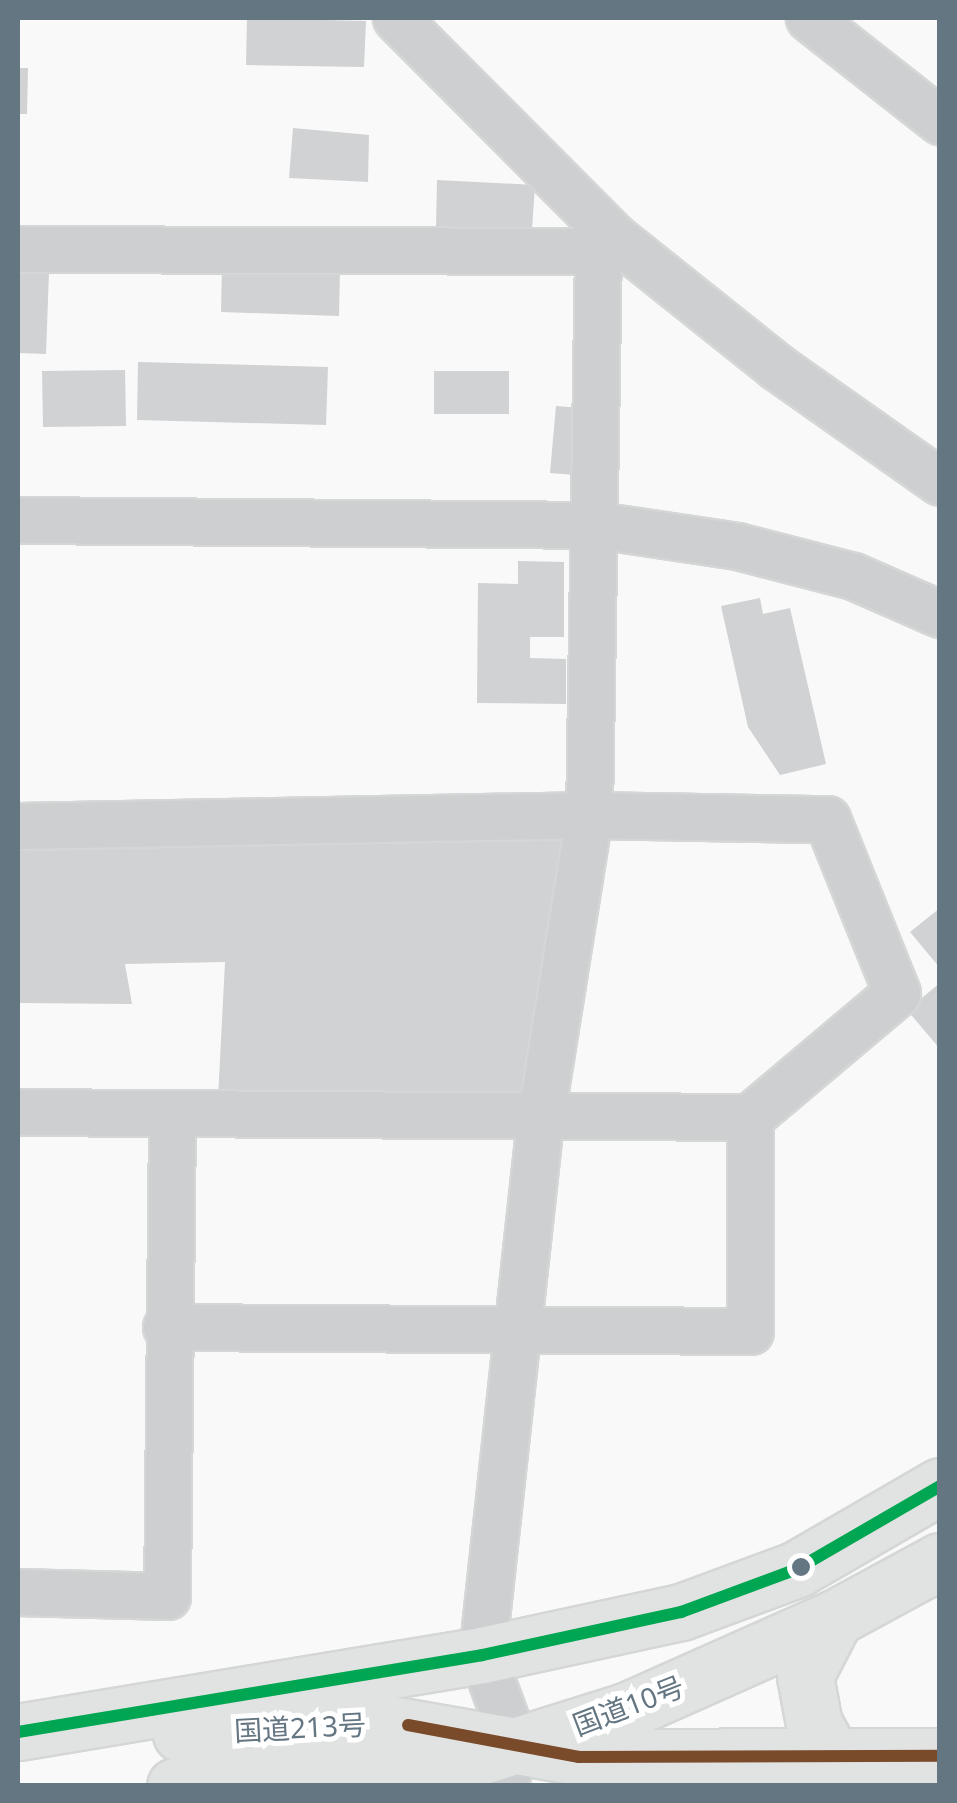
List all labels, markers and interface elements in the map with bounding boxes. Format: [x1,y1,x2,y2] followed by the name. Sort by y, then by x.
[791,1557,811,1577] unlabelled marker
[568,1669,688,1741] street label: 国道10号
[233,1707,367,1747] street label: 国道213号

